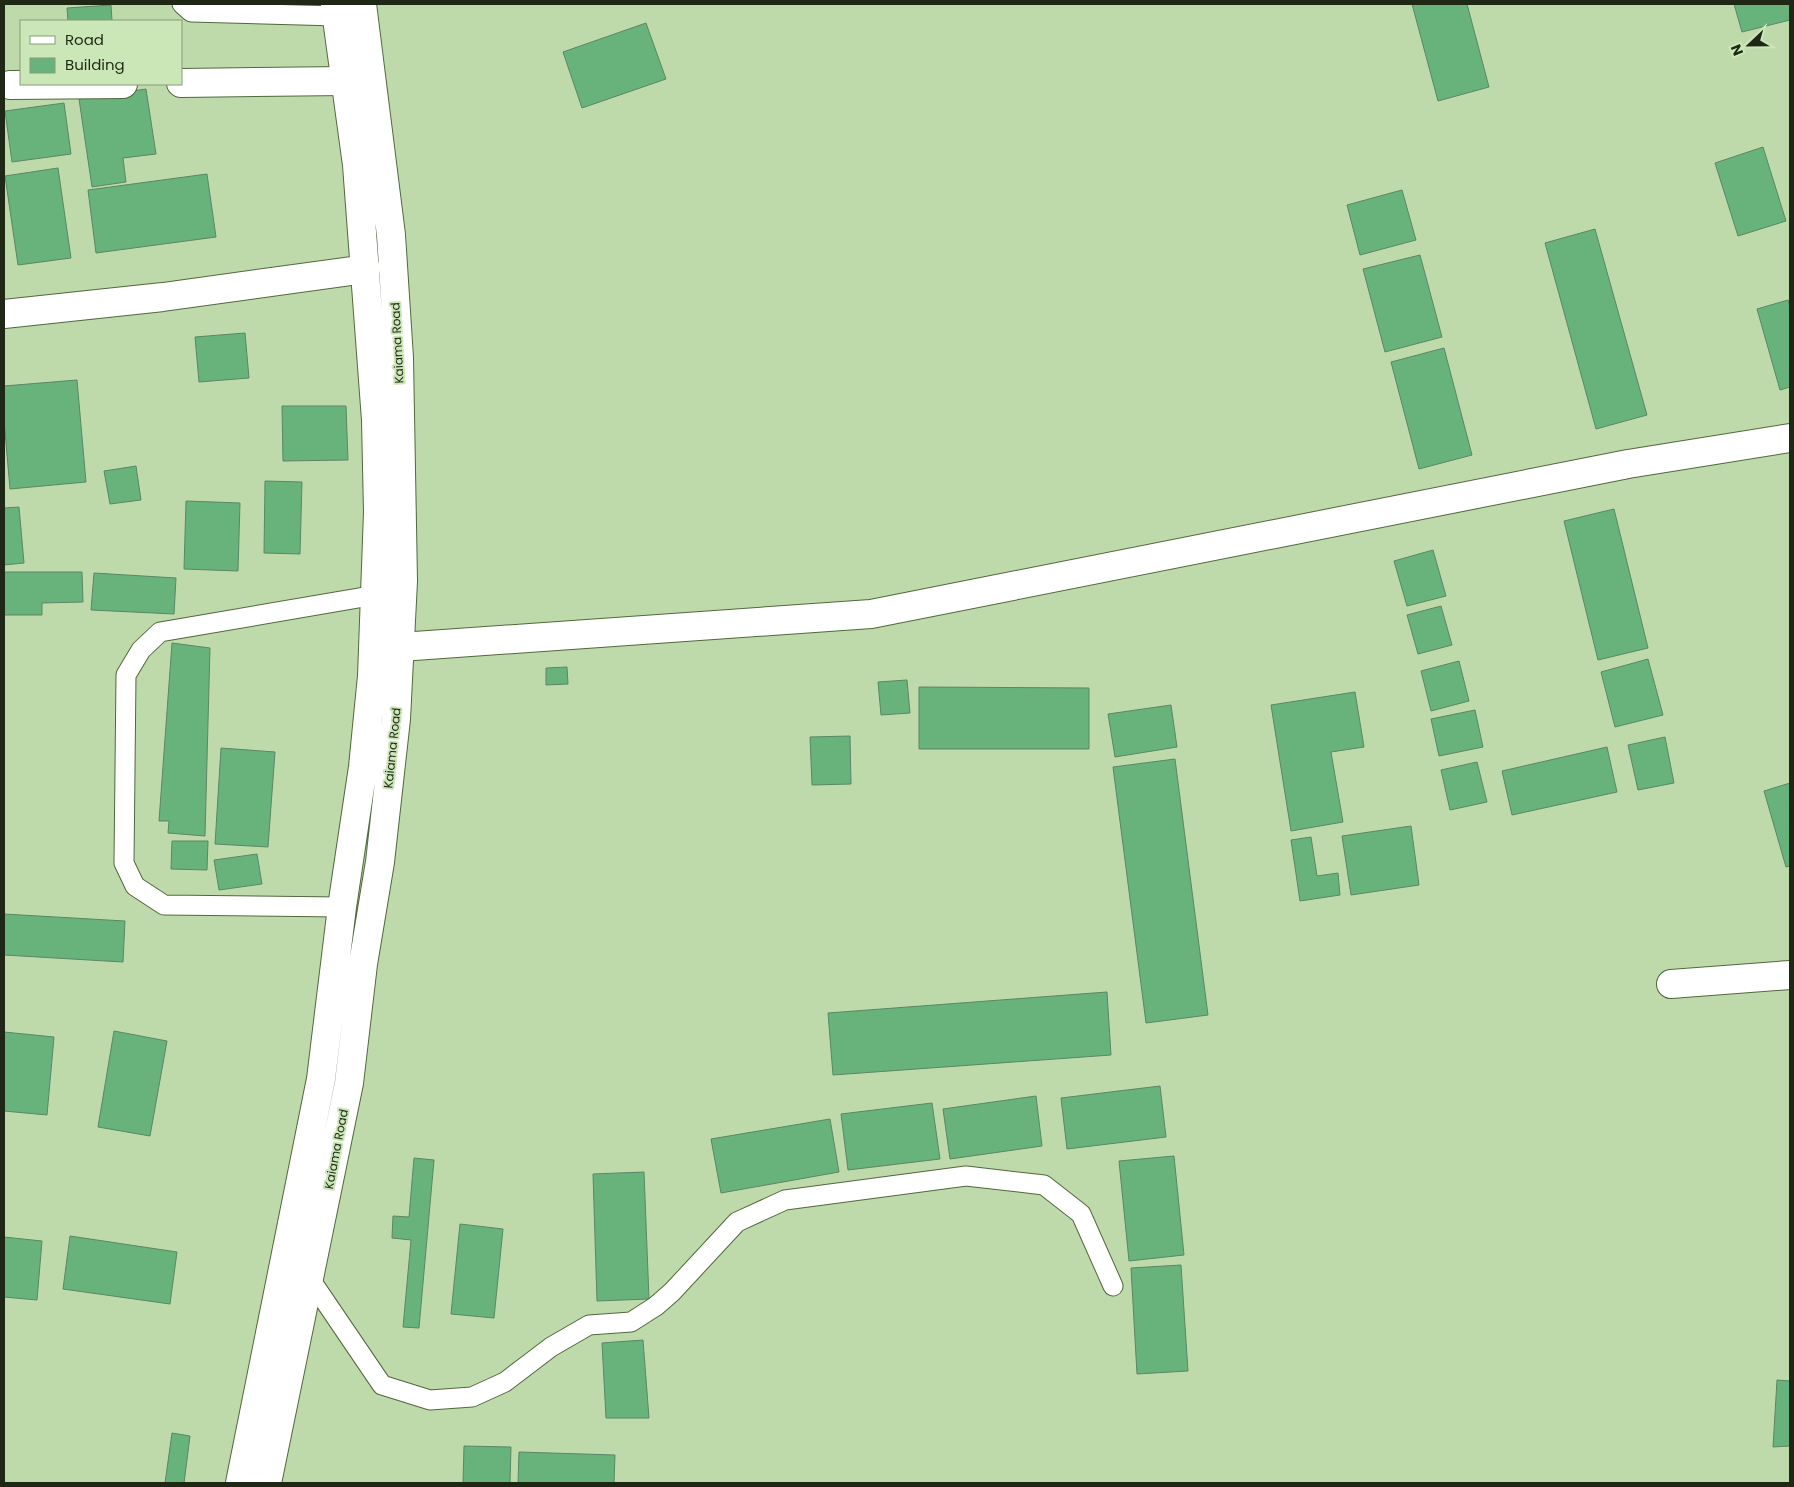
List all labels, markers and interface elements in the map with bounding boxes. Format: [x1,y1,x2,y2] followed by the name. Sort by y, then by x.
[20,20,182,85] legend
[1724,20,1774,70] north arrow
[65,29,104,50] text: Road
[1726,41,1748,58] text: N
[65,54,125,75] text: Building
[386,302,408,384] street label: Kaiama Road
[379,707,405,789] street label: Kaiama Road
[320,1107,352,1191] street label: Kaiama Road

